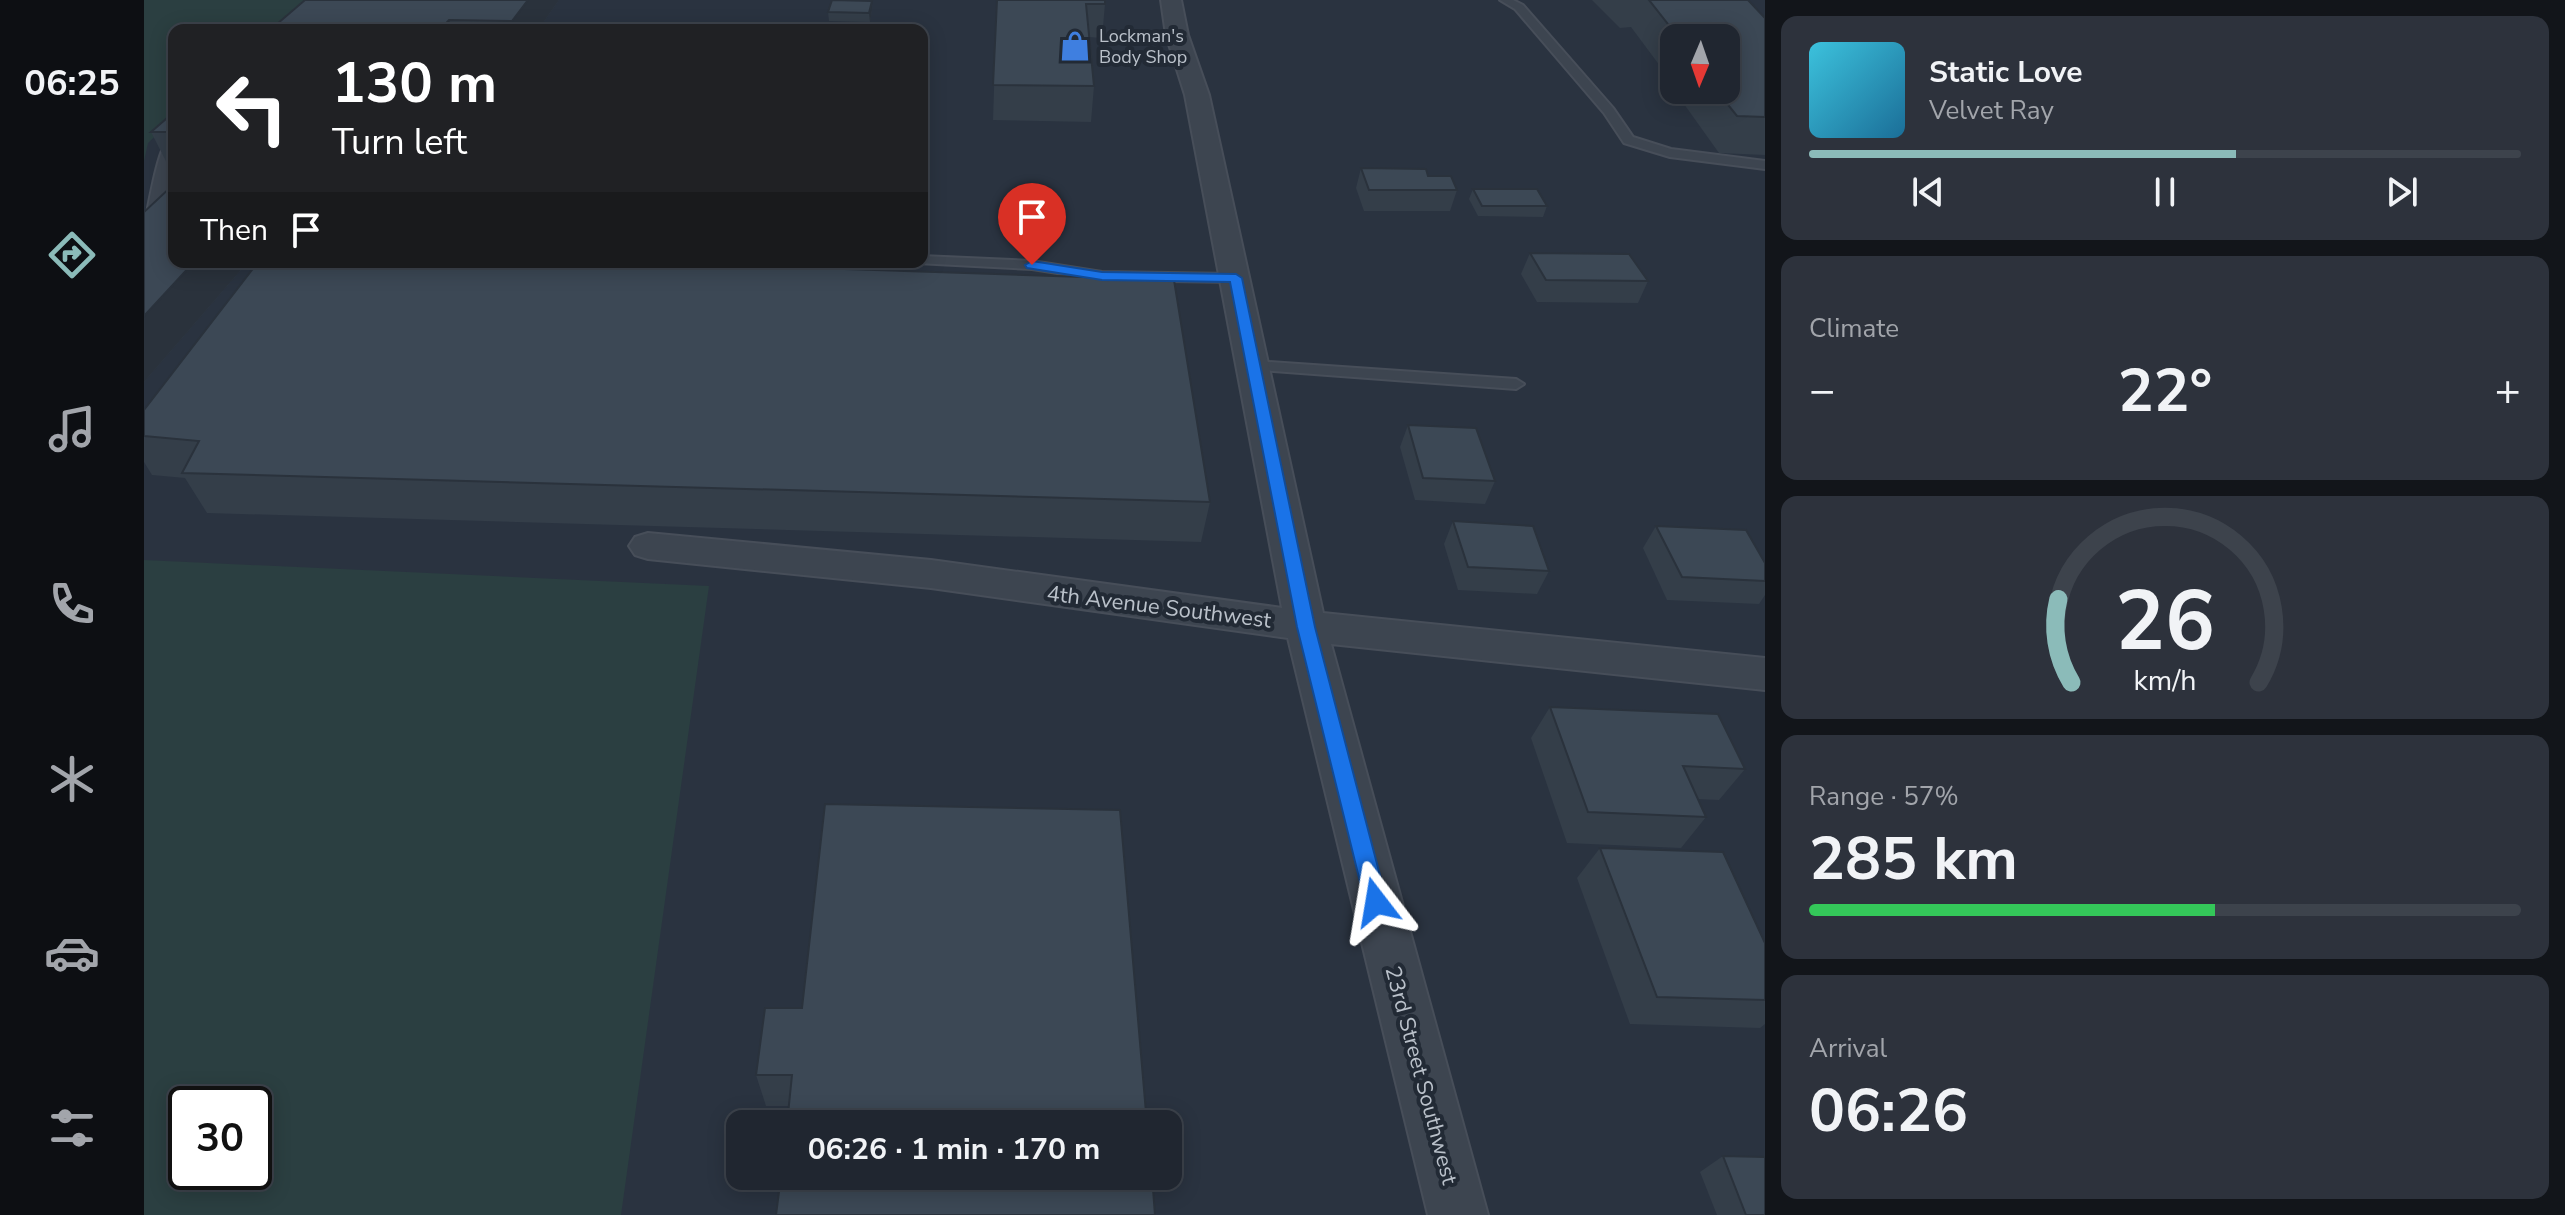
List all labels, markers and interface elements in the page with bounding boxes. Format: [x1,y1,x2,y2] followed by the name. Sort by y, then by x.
[1099,24,1187,69] place label: Lockman's Body Shop
[1660,24,1740,104] north arrow
[1660,24,1740,104] map controls
[1058,29,1092,63] shop icon: Lockman's Body Shop
[332,45,497,122] text: 130 m
[1929,52,2083,93] text: Static Love
[200,56,304,160] icon: left
[24,59,120,108] text: 06:25
[1929,93,2054,128] text: Velvet Ray
[332,118,467,167] text: Turn left
[1906,170,1950,214] icon: previous
[2143,170,2187,214] icon: pause
[2380,170,2424,214] icon: next
[998,183,1066,265] pin
[1010,195,1054,239] icon: arrive
[284,208,328,252] icon: arrive
[200,210,268,251] text: Then
[44,227,100,283] icon: directions
[1809,311,1899,346] text: Climate
[2118,350,2212,432] text: 22°
[1809,361,1835,421] text: −
[2495,361,2521,421] text: +
[44,401,100,457] icon: music
[2115,565,2215,678] text: 26
[44,576,100,632] icon: phone
[1045,578,1273,636] street label: 4th Avenue Southwest
[2134,662,2196,701] text: km/h
[44,751,100,807] icon: climate
[1809,779,1959,814] text: Range · 57%
[1809,818,2018,900] text: 285 km
[1334,860,1418,944] position arrow
[44,925,100,981] icon: car
[1377,963,1465,1188] street label: 23rd Street Southwest
[1809,1031,1887,1066] text: Arrival
[1809,1070,1968,1152] text: 06:26
[168,1086,272,1190] speed limit sign: 30
[44,1100,100,1156] icon: filters
[808,1129,1100,1170] text: 06:26 · 1 min · 170 m

